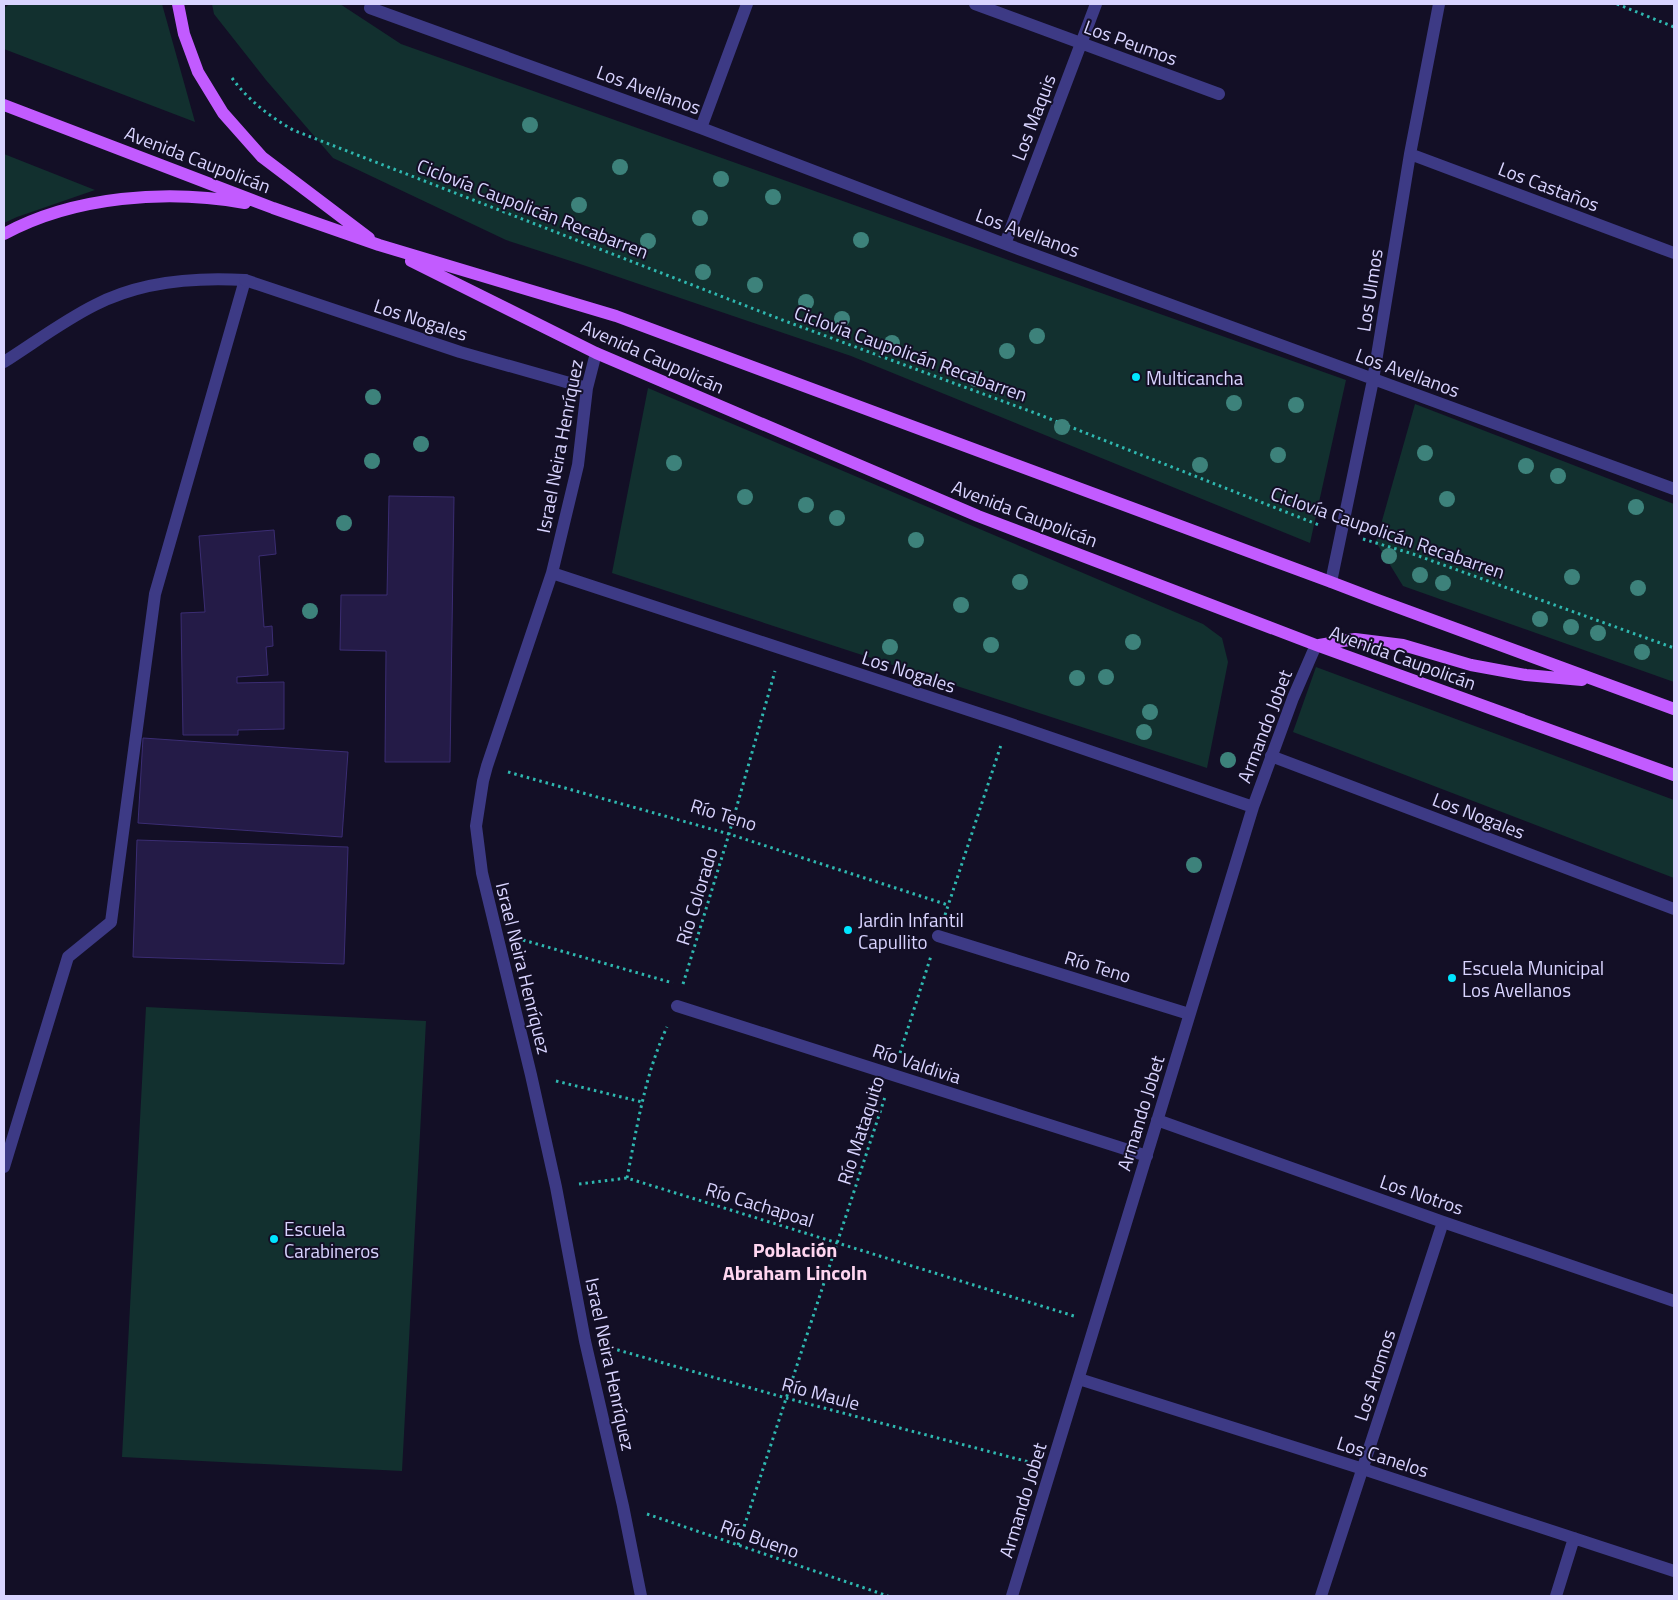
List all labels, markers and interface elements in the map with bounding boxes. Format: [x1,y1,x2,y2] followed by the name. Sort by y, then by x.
[1080,12,1182,72] street label: Los Peumos
[593,57,705,121] street label: Los Avellanos
[1003,69,1063,164] street label: Los Maquis
[121,118,275,200] street label: Avenida Caupolicán
[413,150,653,266] street label: Ciclovía Caupolicán Recabarren
[1494,153,1604,219] street label: Los Castaños
[972,200,1084,264] street label: Los Avellanos
[1348,246,1390,333] street label: Los Ulmos
[370,290,472,348] street label: Los Nogales
[790,297,1032,409] street label: Ciclovía Caupolicán Recabarren
[577,311,729,401] street label: Avenida Caupolicán
[1352,340,1464,404] street label: Los Avellanos
[528,357,590,535] street label: Israel Neira Henríquez
[1146,363,1244,392] place label: Multicancha
[1130,371,1142,383] marker: Multicancha
[948,472,1102,554] street label: Avenida Caupolicán
[1267,478,1509,586] street label: Ciclovía Caupolicán Recabarren
[1326,617,1480,697] street label: Avenida Caupolicán
[858,642,960,700] street label: Los Nogales
[1229,665,1299,787] street label: Armando Jobet
[1429,784,1530,846] street label: Los Nogales
[687,790,761,838] street label: Río Teno
[667,844,725,948] street label: Río Colorado
[489,879,559,1057] street label: Israel Neira Henríquez
[858,905,964,956] place label: Jardin Infantil Capullito
[842,924,854,936] marker: Jardin Infantil Capullito
[1061,942,1135,990] street label: Río Teno
[1462,953,1604,1004] place label: Escuela Municipal Los Avellanos
[1446,972,1458,984] marker: Escuela Municipal Los Avellanos
[869,1035,965,1091] street label: Río Valdivia
[1109,1051,1171,1174] street label: Armando Jobet
[829,1072,891,1188] street label: Río Mataquito
[1376,1166,1468,1222] street label: Los Notros
[702,1174,818,1234] street label: Río Cachapoal
[284,1214,379,1265] place label: Escuela Carabineros
[268,1233,280,1245] marker: Escuela Carabineros
[723,1234,867,1288] district label: Población Abraham Lincoln
[579,1275,643,1453] street label: Israel Neira Henríquez
[1346,1325,1402,1424] street label: Los Aromos
[779,1369,863,1417] street label: Río Maule
[1333,1428,1433,1485] street label: Los Canelos
[991,1438,1053,1561] street label: Armando Jobet
[717,1511,803,1565] street label: Río Bueno

